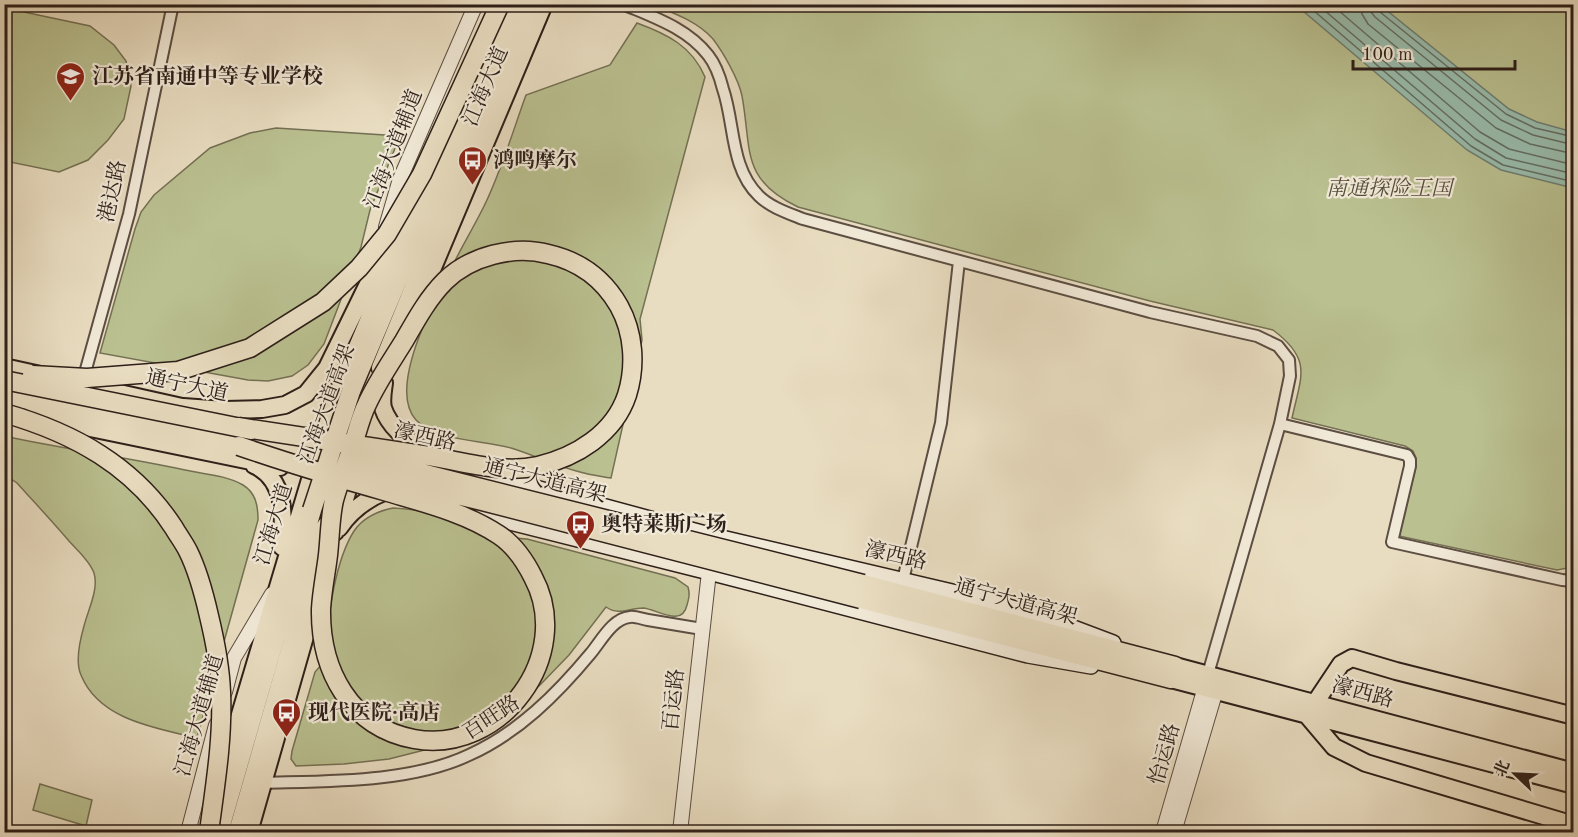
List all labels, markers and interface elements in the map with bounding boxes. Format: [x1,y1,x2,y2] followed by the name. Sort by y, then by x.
[1353,33,1515,71] scale bar
[458,43,512,129] street label: 江海大道
[1362,46,1413,64] text: 100 m
[55,60,87,102] school or university icon: 江苏省南通中等专业学校
[92,64,323,88] place label: 江苏省南通中等专业学校
[360,86,427,212] street label: 江海大道辅道
[456,144,488,186] bus stop icon: 鸿鸣摩尔
[493,148,577,172] place label: 鸿鸣摩尔
[95,158,130,224] street label: 港达路
[1326,177,1455,200] park label: 南通探险王国
[294,341,359,467] street label: 江海大道高架
[143,366,230,405] street label: 通宁大道
[392,418,458,455] street label: 濠西路
[481,454,609,507] street label: 通宁大道高架
[250,481,297,568] street label: 江海大道
[564,508,596,550] bus stop icon: 奥特莱斯广场
[601,512,727,536] place label: 奥特莱斯广场
[863,537,929,574] street label: 濠西路
[952,574,1080,629] street label: 通宁大道高架
[171,651,228,779] street label: 江海大道辅道
[659,668,688,733] street label: 百运路
[1329,673,1396,712] street label: 濠西路
[459,691,524,744] street label: 百旺路
[271,696,303,738] bus stop icon: 现代医院·高店
[308,700,440,724] place label: 现代医院·高店
[1145,721,1184,788] street label: 怡运路
[1485,744,1545,804] north arrow
[1491,758,1514,779] text: 北

